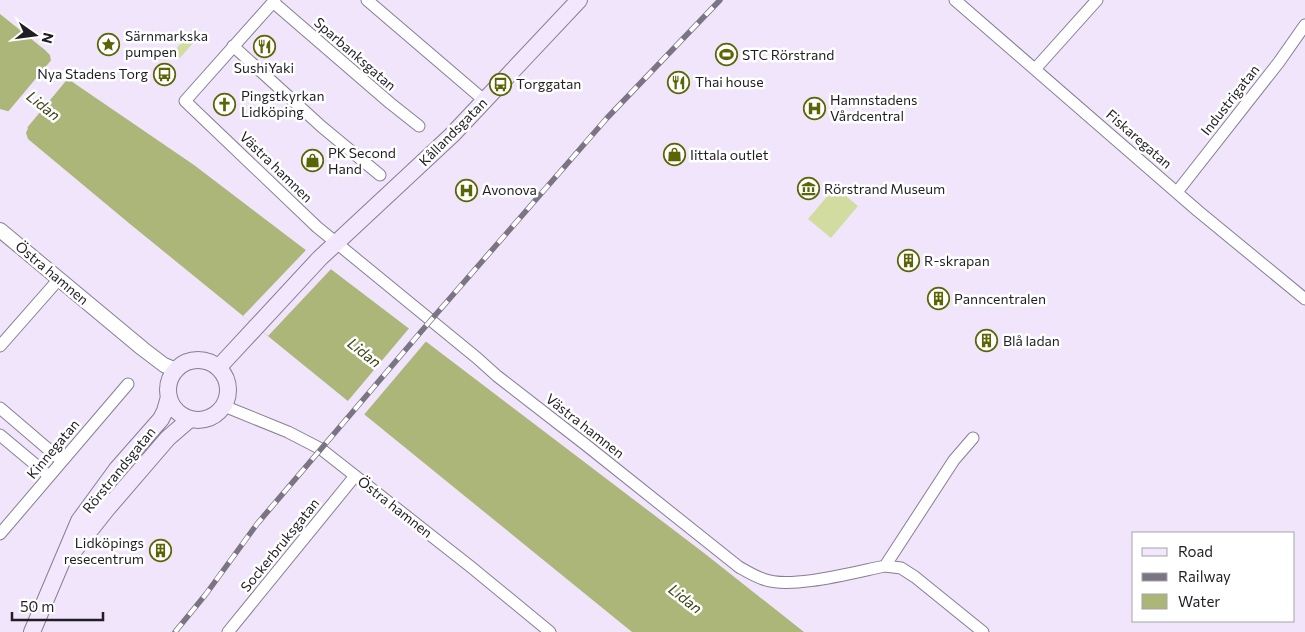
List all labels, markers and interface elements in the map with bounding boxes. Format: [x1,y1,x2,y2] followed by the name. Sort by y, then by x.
[10,10,60,60] north arrow
[311,13,400,94] street label: Sparbanksgatan
[125,27,208,60] place label: Särnmarkska pumpen
[39,31,58,45] text: N
[97,32,121,56] place icon: Särnmarkska pumpen
[252,34,276,58] restaurant icon: SushiYaki
[714,43,738,67] sports icon: STC Rörstrand
[742,46,834,63] place label: STC Rörstrand
[234,59,294,76] place label: SushiYaki
[1197,61,1262,138] street label: Industrigatan
[152,62,176,86] bus stop icon: Nya Stadens Torg
[37,65,148,82] place label: Nya Stadens Torg
[667,70,691,94] restaurant icon: Thai house
[488,72,512,96] bus stop icon: Torggatan
[695,73,764,90] place label: Thai house
[516,75,581,92] place label: Torggatan
[23,87,64,124] water label: Lidan
[241,87,324,120] place label: Pingstkyrkan Lidköping
[830,91,917,124] place label: Hamnstadens Vårdcentral
[213,92,237,116] church icon: Pingstkyrkan Lidköping
[415,94,490,169] street label: Kållandsgatan
[802,96,826,120] hospital icon: Hamnstadens Vårdcentral
[1103,105,1176,172] street label: Fiskaregatan
[236,128,316,206] street label: Västra hamnen
[662,143,686,167] shop icon: Iittala outlet
[328,144,396,177] place label: PK Second Hand
[690,146,769,163] place label: Iittala outlet
[300,149,324,173] shop icon: PK Second Hand
[796,177,820,201] museum icon: Rörstrand Museum
[454,178,478,202] hospital icon: Avonova
[824,180,945,197] place label: Rörstrand Museum
[482,181,537,198] place label: Avonova
[12,237,92,308] street label: Östra hamnen
[896,249,920,273] building icon: R-skrapan
[924,252,990,269] place label: R-skrapan
[926,287,950,311] building icon: Panncentralen
[954,290,1046,307] place label: Panncentralen
[975,329,999,353] building icon: Blå ladan
[1003,332,1060,349] place label: Blå ladan
[344,334,385,371] water label: Lidan
[543,390,628,461] street label: Västra hamnen
[23,416,82,482] street label: Kinnegatan
[79,423,159,516] street label: Rörstrandsgatan
[355,472,436,541] street label: Östra hamnen
[237,495,322,595] street label: Sockerbruksgatan
[1132,532,1295,622] legend
[64,534,144,567] place label: Lidköpings resecentrum
[148,539,172,563] building icon: Lidköpings resecentrum
[1178,542,1213,560] text: Road
[1178,567,1231,585] text: Railway
[665,580,706,617] water label: Lidan
[12,590,104,622] scale bar
[1178,592,1220,610] text: Water
[20,597,54,615] text: 50 m

